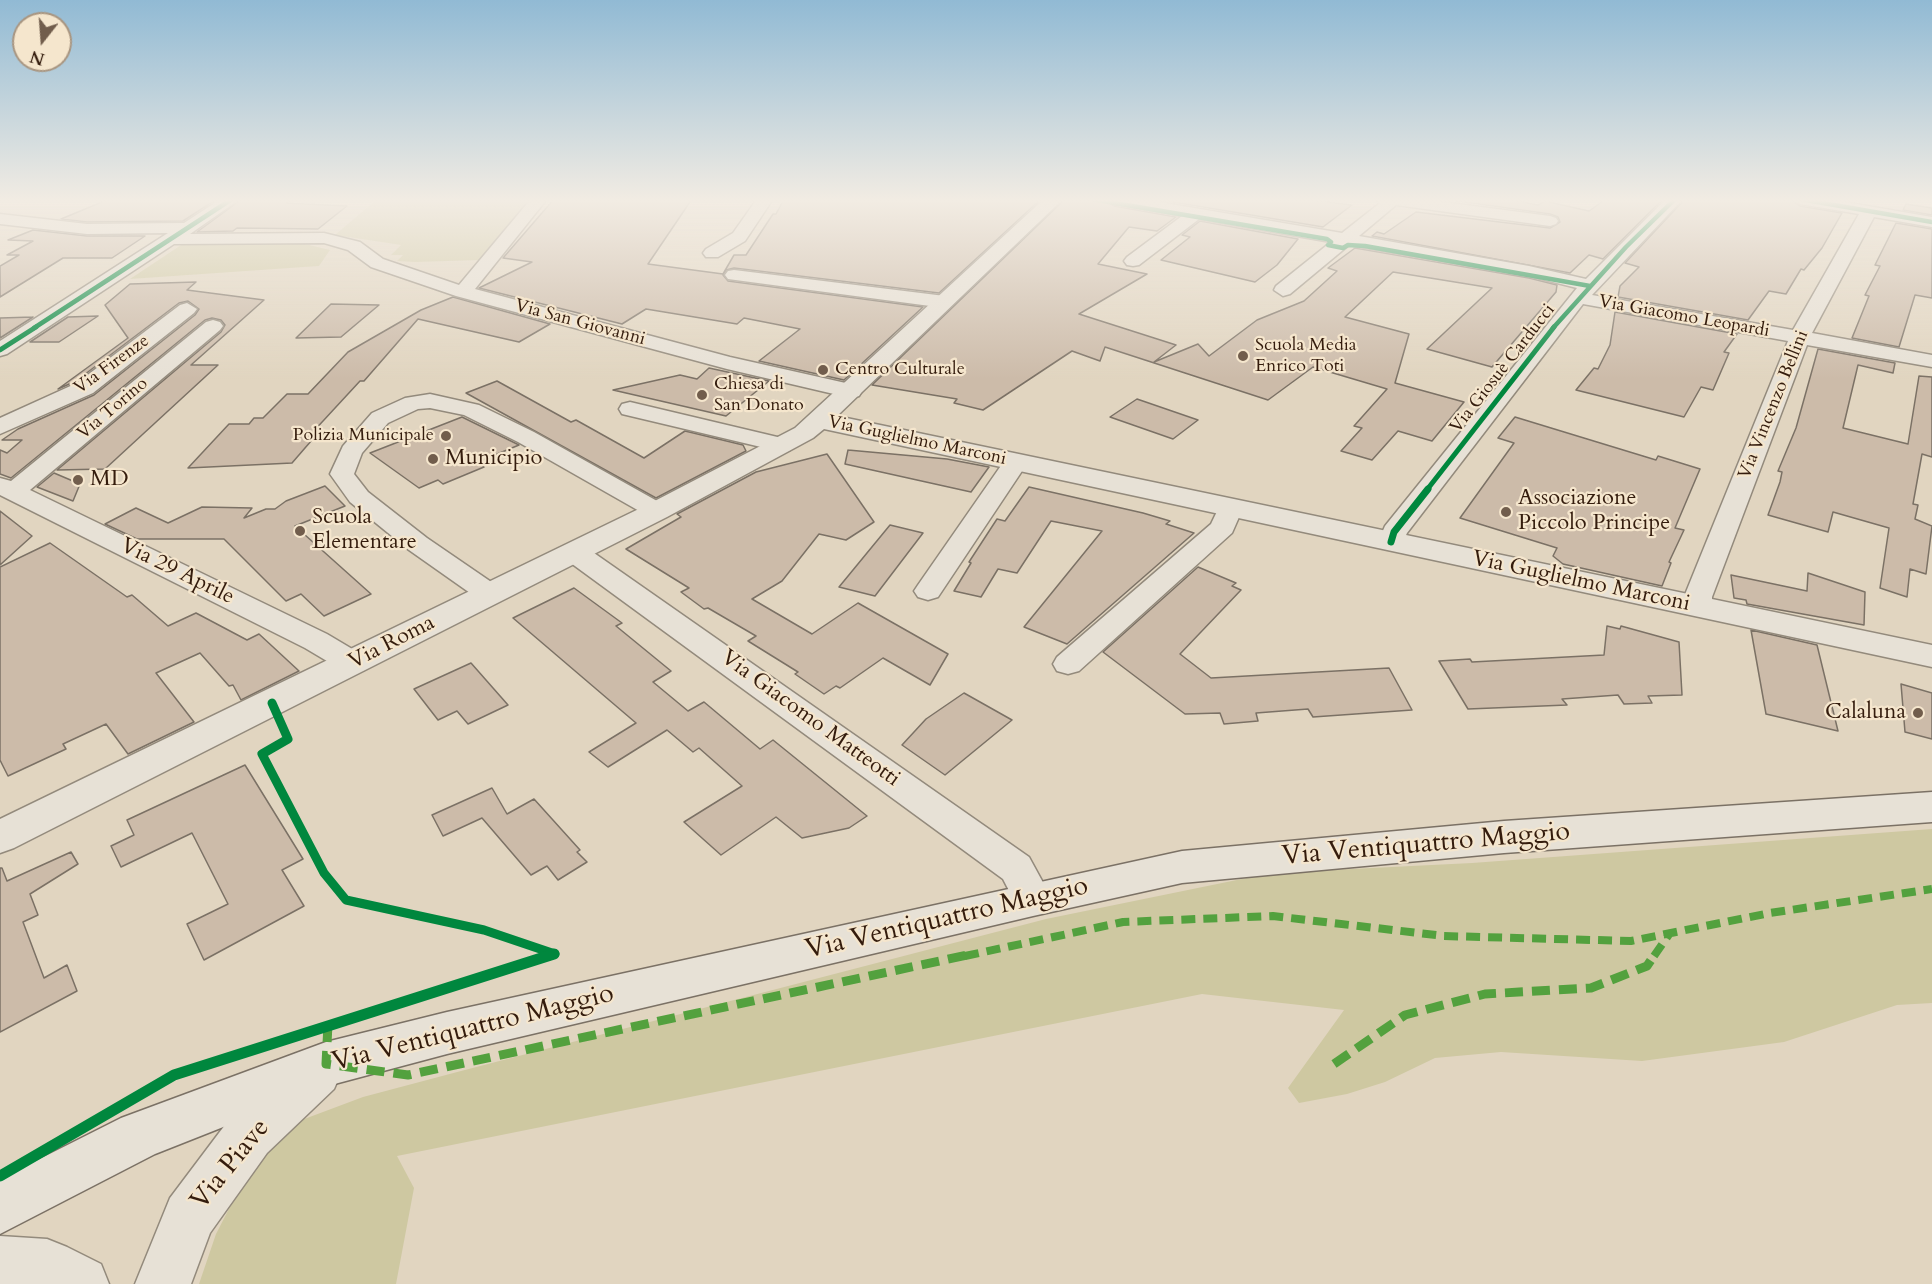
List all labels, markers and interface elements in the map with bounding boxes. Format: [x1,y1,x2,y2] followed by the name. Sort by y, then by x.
[12,12,72,72] north arrow
[27,45,47,70] text: N
[1597,291,1771,343] street label: Via Giacomo Leopardi
[512,295,648,351] street label: Via San Giovanni
[1446,300,1560,438] street label: Via Giosuè Carducci
[1734,327,1814,483] street label: Via Vincenzo Bellini
[70,331,154,399] street label: Via Firenze
[1255,335,1357,378] place label: Scuola Media Enrico Toti
[1236,349,1250,363] marker: Scuola Media Enrico Toti
[835,359,965,381] place label: Centro Culturale
[816,363,830,377] marker: Centro Culturale
[73,373,153,445] street label: Via Torino
[714,374,804,416] place label: Chiesa di San Donato
[695,388,709,402] marker: Chiesa di San Donato
[826,412,1008,470] street label: Via Guglielmo Marconi
[293,425,434,447] place label: Polizia Municipale
[439,429,453,443] marker: Polizia Municipale
[445,446,542,472] place label: Municipio
[426,452,440,466] marker: Municipio
[90,467,129,493] place label: MD
[71,473,85,487] marker: MD
[1518,486,1670,538] place label: Associazione Piccolo Principe
[312,505,417,556] place label: Scuola Elementare
[1499,505,1513,519] marker: Associazione Piccolo Principe
[293,524,307,538] marker: Scuola Elementare
[116,533,238,611] street label: Via 29 Aprile
[1470,546,1692,618] street label: Via Guglielmo Marconi
[345,610,439,676] street label: Via Roma
[715,645,905,793] street label: Via Giacomo Matteotti
[1825,700,1906,726] place label: Calaluna
[1911,706,1925,720] marker: Calaluna
[1281,816,1571,874] street label: Via Ventiquattro Maggio
[802,871,1092,967] street label: Via Ventiquattro Maggio
[329,978,617,1080] street label: Via Ventiquattro Maggio
[185,1113,277,1217] street label: Via Piave

